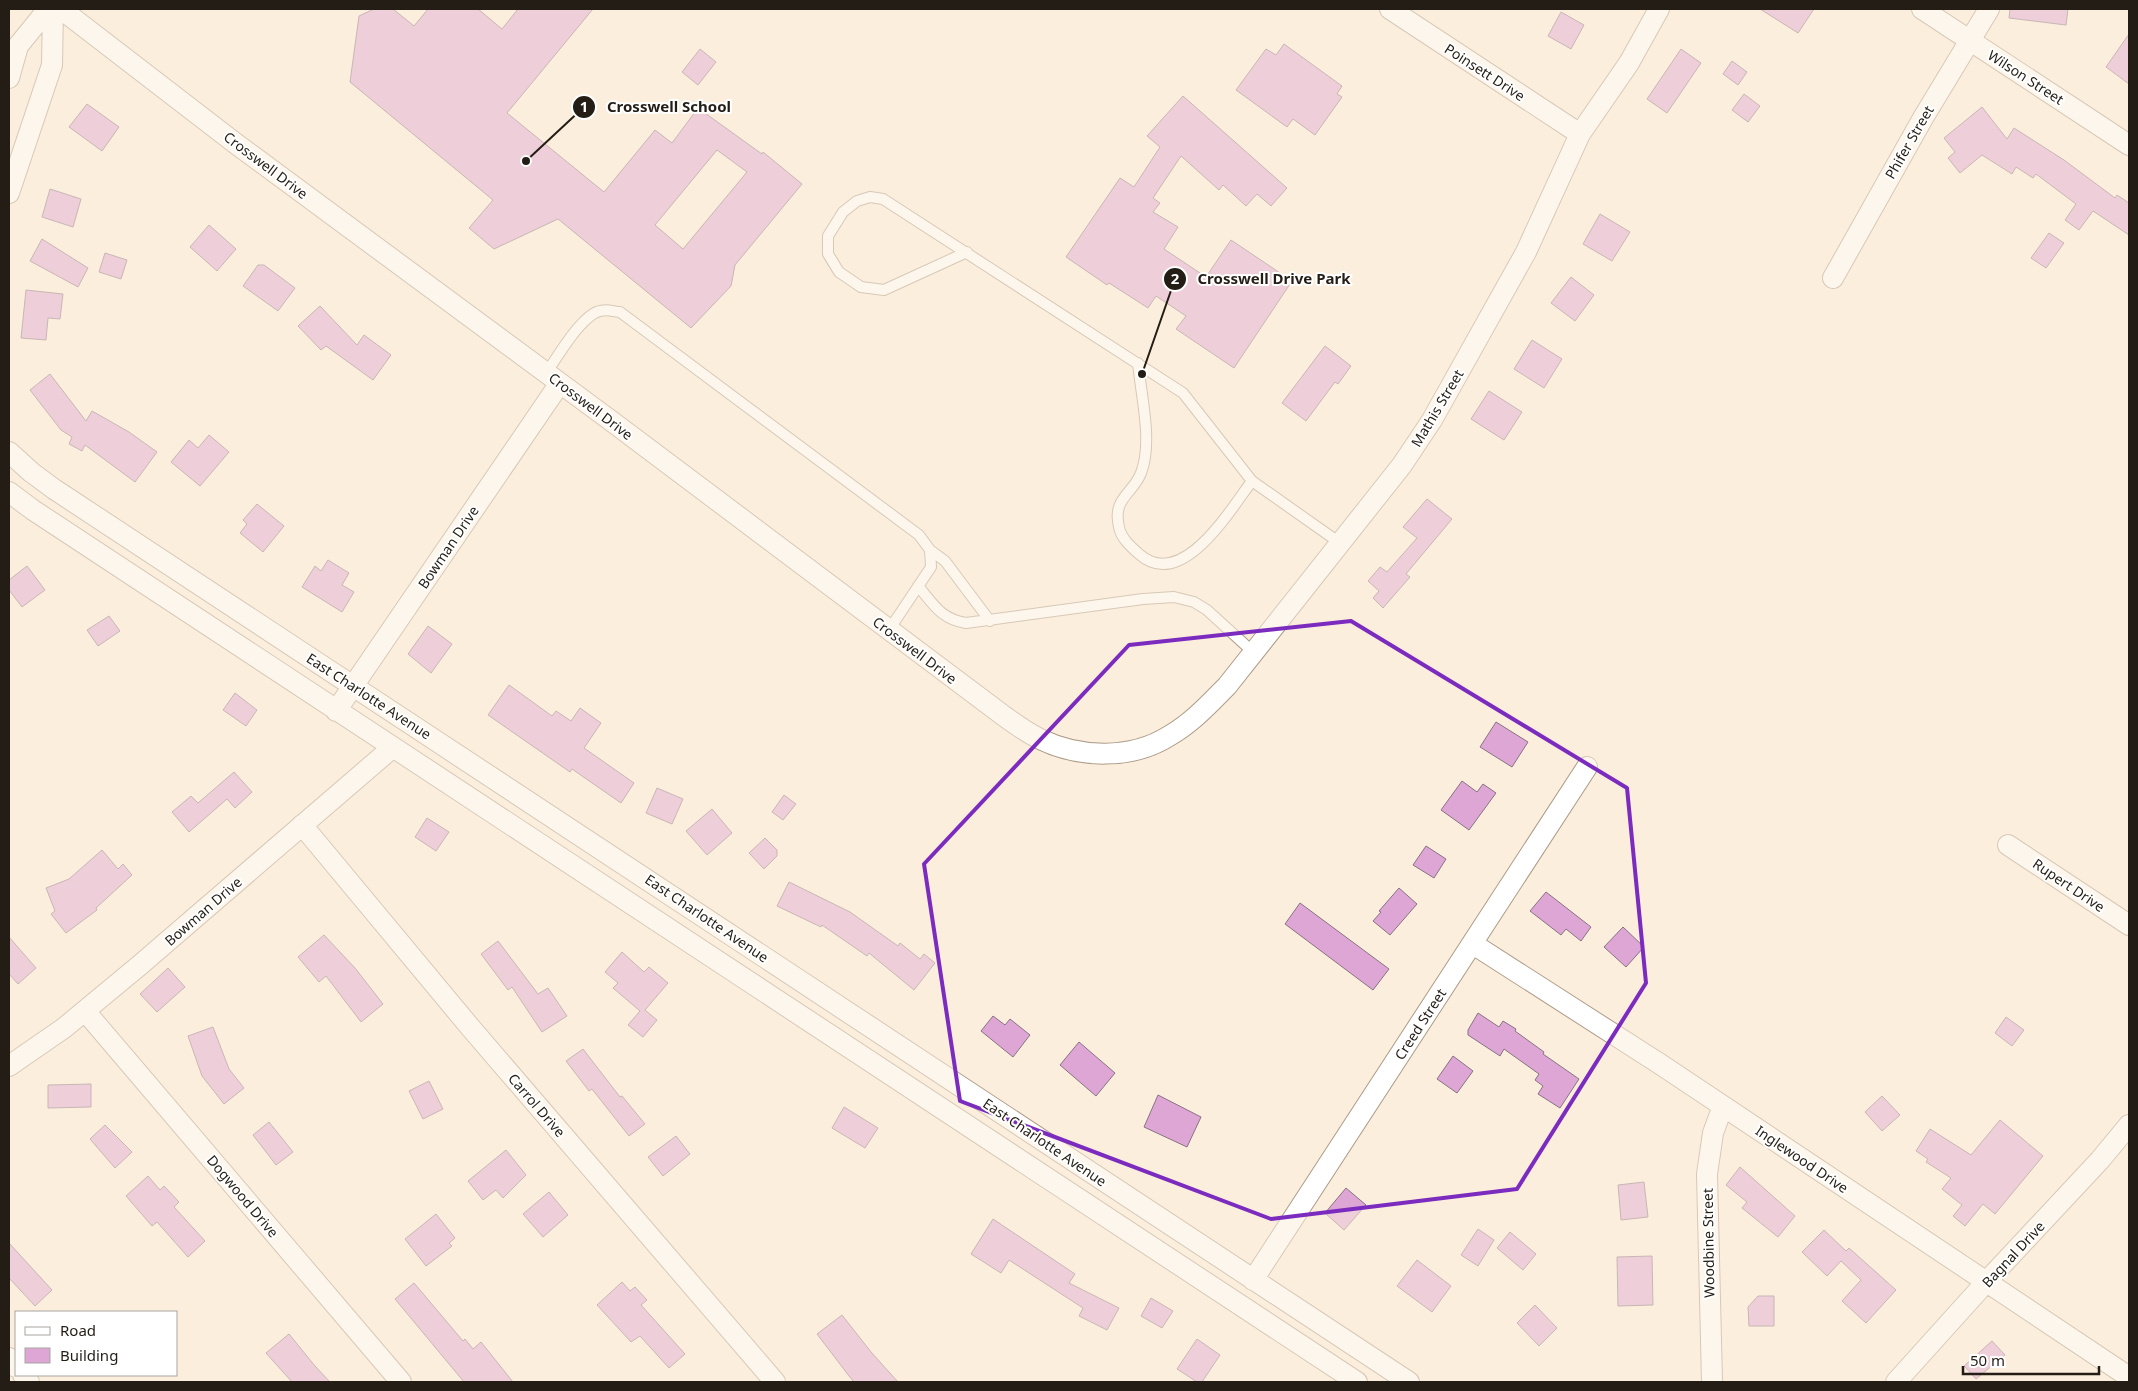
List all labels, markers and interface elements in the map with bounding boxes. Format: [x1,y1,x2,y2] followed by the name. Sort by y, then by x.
[1441,39,1529,105] street label: Poinsett Drive
[1984,45,2068,109] street label: Wilson Street
[572,92,741,122] callout: Crosswell School
[580,96,588,116] text: 1
[607,96,731,116] text: Crosswell School
[1880,102,1938,182] street label: Phifer Street
[220,127,312,203] street label: Crosswell Drive
[1163,264,1361,294] callout: Crosswell Drive Park
[1171,268,1180,288] text: 2
[1197,268,1351,288] text: Crosswell Drive Park
[1406,366,1468,450] street label: Mathis Street
[545,368,637,444] street label: Crosswell Drive
[413,502,483,592] street label: Bowman Drive
[869,612,961,688] street label: Crosswell Drive
[303,649,435,744] street label: East Charlotte Avenue
[2029,854,2109,916] street label: Rupert Drive
[642,870,773,966] street label: East Charlotte Avenue
[160,872,246,950] street label: Bowman Drive
[1390,985,1450,1063] street label: Creed Street
[504,1069,570,1141] street label: Carrol Drive
[980,1094,1111,1190] street label: East Charlotte Avenue
[1752,1121,1852,1197] street label: Inglewood Drive
[203,1151,283,1241] street label: Dogwood Drive
[1698,1188,1718,1298] street label: Woodbine Street
[1977,1217,2049,1291] street label: Bagnal Drive
[15,1311,178,1376] legend
[60,1320,96,1340] text: Road
[1963,1344,2099,1376] scale bar
[60,1345,118,1365] text: Building
[1970,1350,2005,1370] text: 50 m

